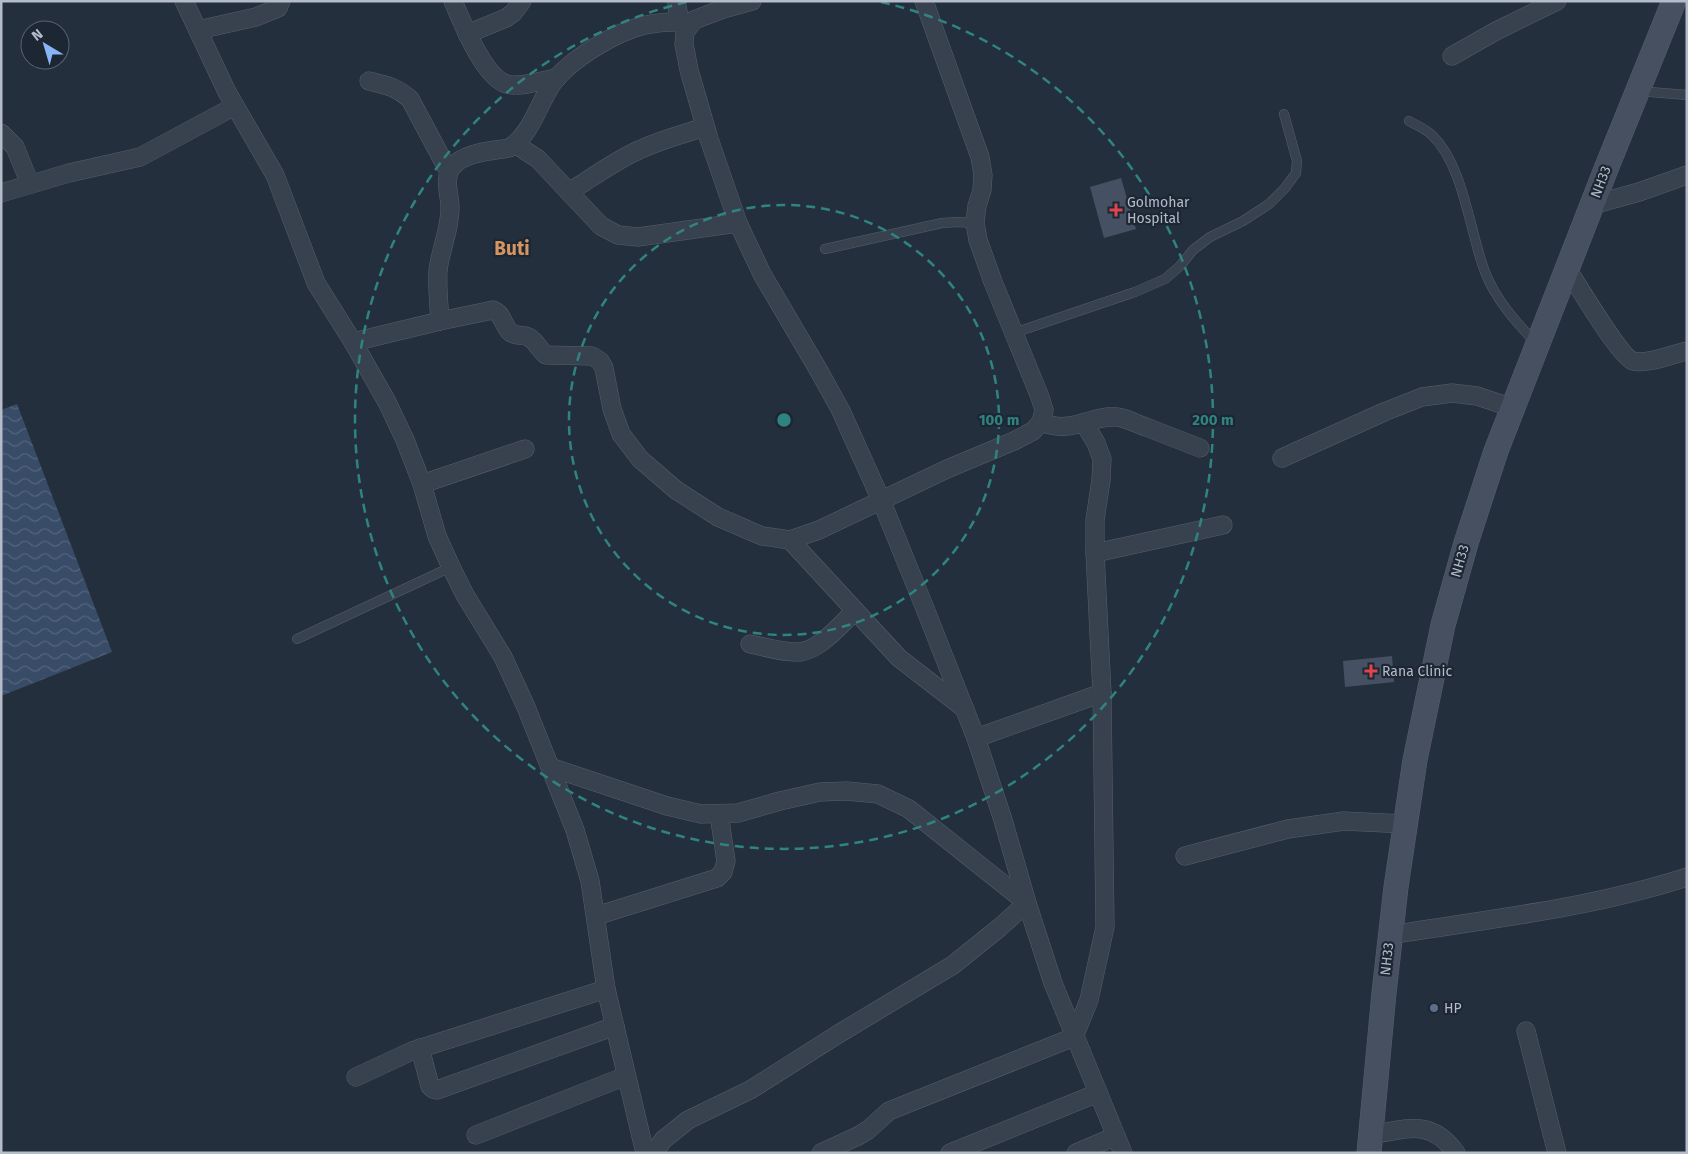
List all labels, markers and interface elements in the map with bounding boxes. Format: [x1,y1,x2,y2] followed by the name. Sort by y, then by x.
[20,20,70,70] north arrow
[28,26,46,45] text: N
[1587,164,1615,200] street label: NH33
[1127,194,1190,227] place label: Golmohar Hospital
[1109,203,1123,217] marker: Golmohar Hospital
[494,237,530,260] district label: Buti
[775,411,793,429] centre of rings
[979,411,1019,429] text: 100 m
[1192,411,1234,429] text: 200 m
[1447,543,1473,579] street label: NH33
[1382,663,1452,680] place label: Rana Clinic
[1364,664,1378,678] marker: Rana Clinic
[1377,942,1397,976] street label: NH33
[1444,1000,1462,1017] place label: HP
[1428,1002,1440,1014] marker: HP

